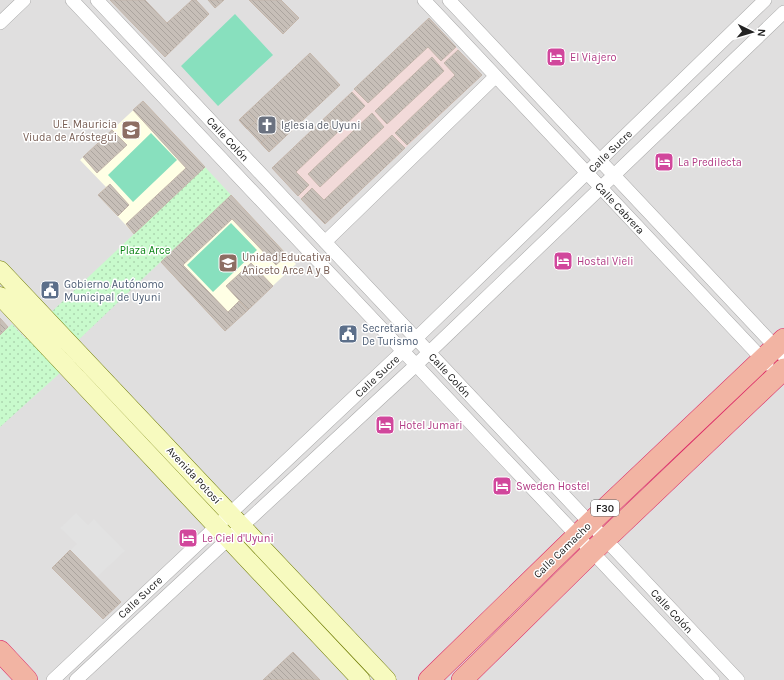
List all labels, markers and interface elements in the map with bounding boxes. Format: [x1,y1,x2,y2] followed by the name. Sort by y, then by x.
[732,12,772,52] north arrow
[755,28,768,37] text: N
[545,46,567,68] hotel icon: El Viajero
[570,51,616,64] place label: El Viajero
[256,114,278,136] church icon: Iglesia de Uyuni
[204,115,251,164] street label: Calle Colón
[23,118,117,144] place label: U.E. Mauricia Viuda de Aróstegui
[120,119,142,141] school or university icon: U.E. Mauricia Viuda de Aróstegui
[281,119,360,132] place label: Iglesia de Uyuni
[586,127,635,175] street label: Calle Sucre
[653,151,675,173] hotel icon: La Predilecta
[678,156,742,169] place label: La Predilecta
[592,180,647,237] street label: Calle Cabrera
[120,244,171,257] park label: Plaza Arce
[552,250,574,272] hotel icon: Hostal Vieli
[242,251,331,277] place label: Unidad Educativa Aniceto Arce A y B
[217,252,239,274] school or university icon: Unidad Educativa Aniceto Arce A y B
[577,255,634,268] place label: Hostal Vieli
[64,278,164,304] place label: Gobierno Autónomo Municipal de Uyuni
[39,279,61,301] public building icon: Gobierno Autónomo Municipal de Uyuni
[362,322,418,348] place label: Secretaria De Turismo
[337,323,359,345] public building icon: Secretaria De Turismo
[426,351,473,400] street label: Calle Colón
[352,352,402,400] street label: Calle Sucre
[374,414,396,436] hotel icon: Hotel Jumari
[399,419,463,432] place label: Hotel Jumari
[164,444,224,507] street label: Avenida Potosí
[491,475,513,497] hotel icon: Sweden Hostel
[516,480,590,493] place label: Sweden Hostel
[591,500,619,516] road number: F30
[531,520,594,581] street label: Calle Camacho
[177,527,199,549] hotel icon: Le Ciel d'Uyuni
[202,532,274,545] place label: Le Ciel d'Uyuni
[115,573,165,621] street label: Calle Sucre
[648,587,695,636] street label: Calle Colón

